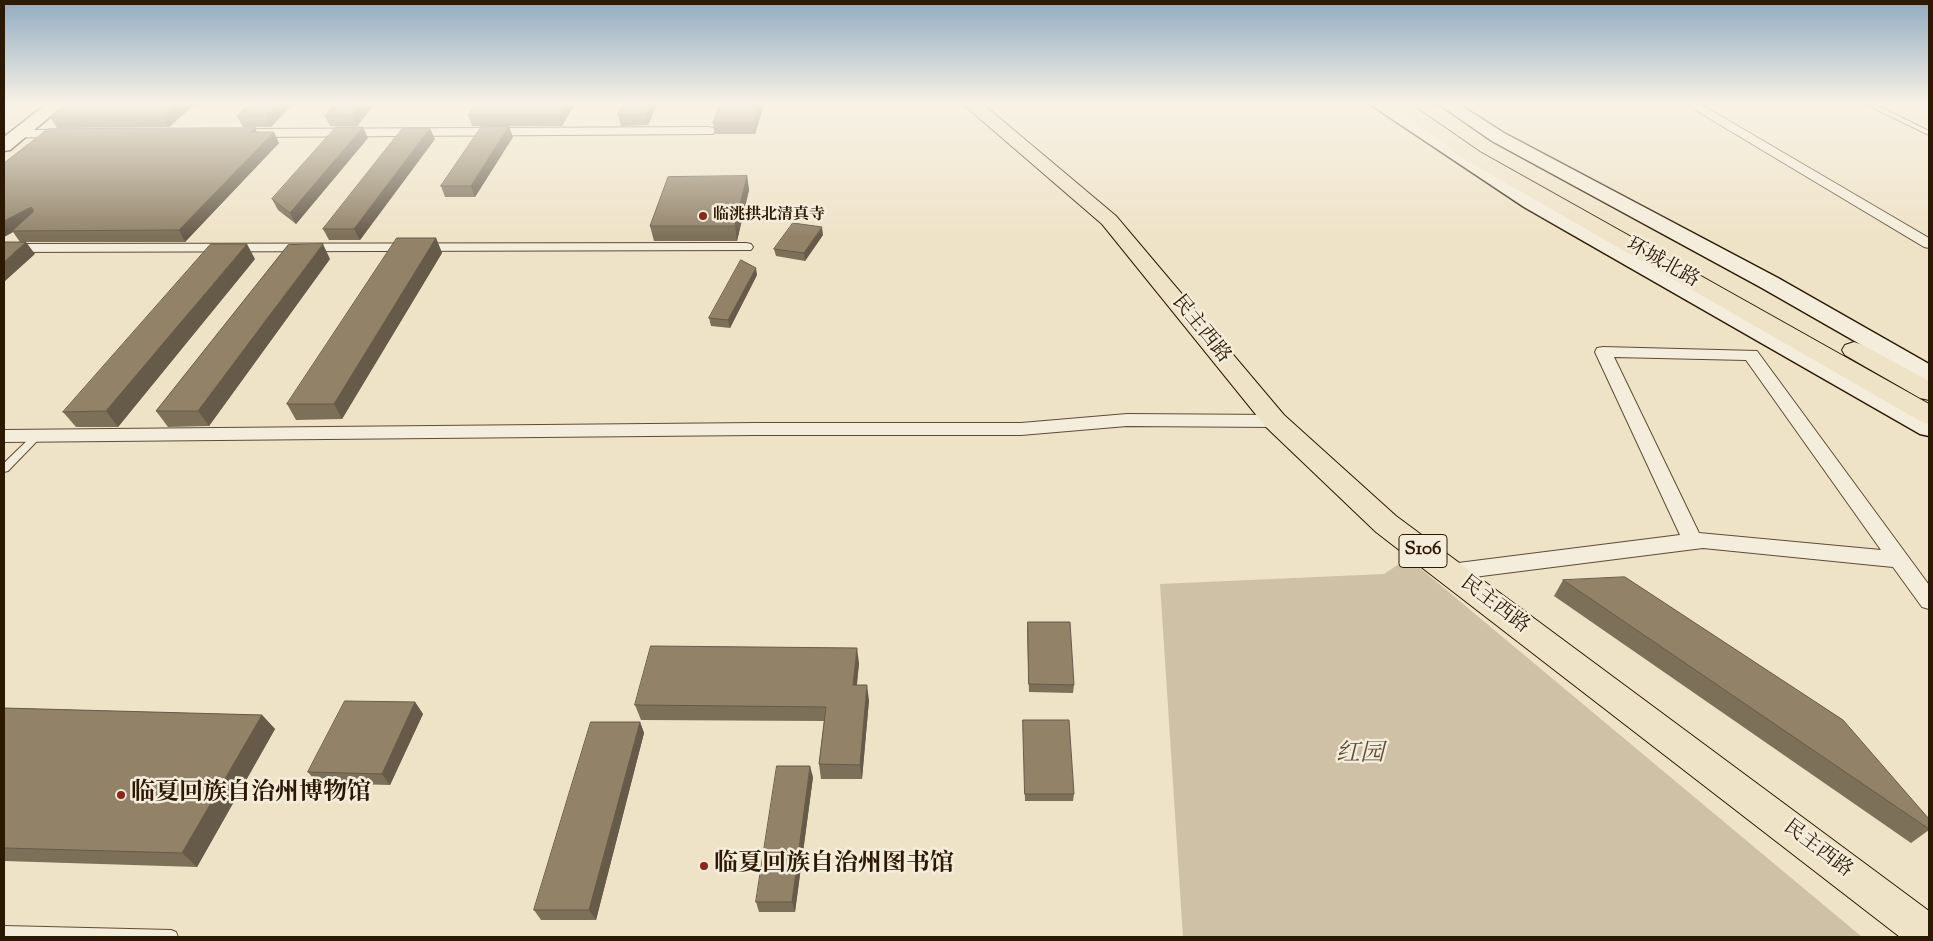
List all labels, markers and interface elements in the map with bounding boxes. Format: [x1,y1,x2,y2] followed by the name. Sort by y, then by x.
[713,206,825,226] place label: 临洮拱北清真寺
[697,210,709,222] marker: 临洮拱北清真寺
[1621,234,1703,294] street label: 环城北路
[1166,291,1234,369] street label: 民主西路
[1399,534,1447,568] road number: S106
[1455,572,1533,640] street label: 民主西路
[1336,742,1384,770] park label: 红园
[131,781,371,809] place label: 临夏回族自治州博物馆
[115,789,127,801] marker: 临夏回族自治州博物馆
[1778,816,1856,884] street label: 民主西路
[714,852,954,880] place label: 临夏回族自治州图书馆
[698,860,710,872] marker: 临夏回族自治州图书馆

